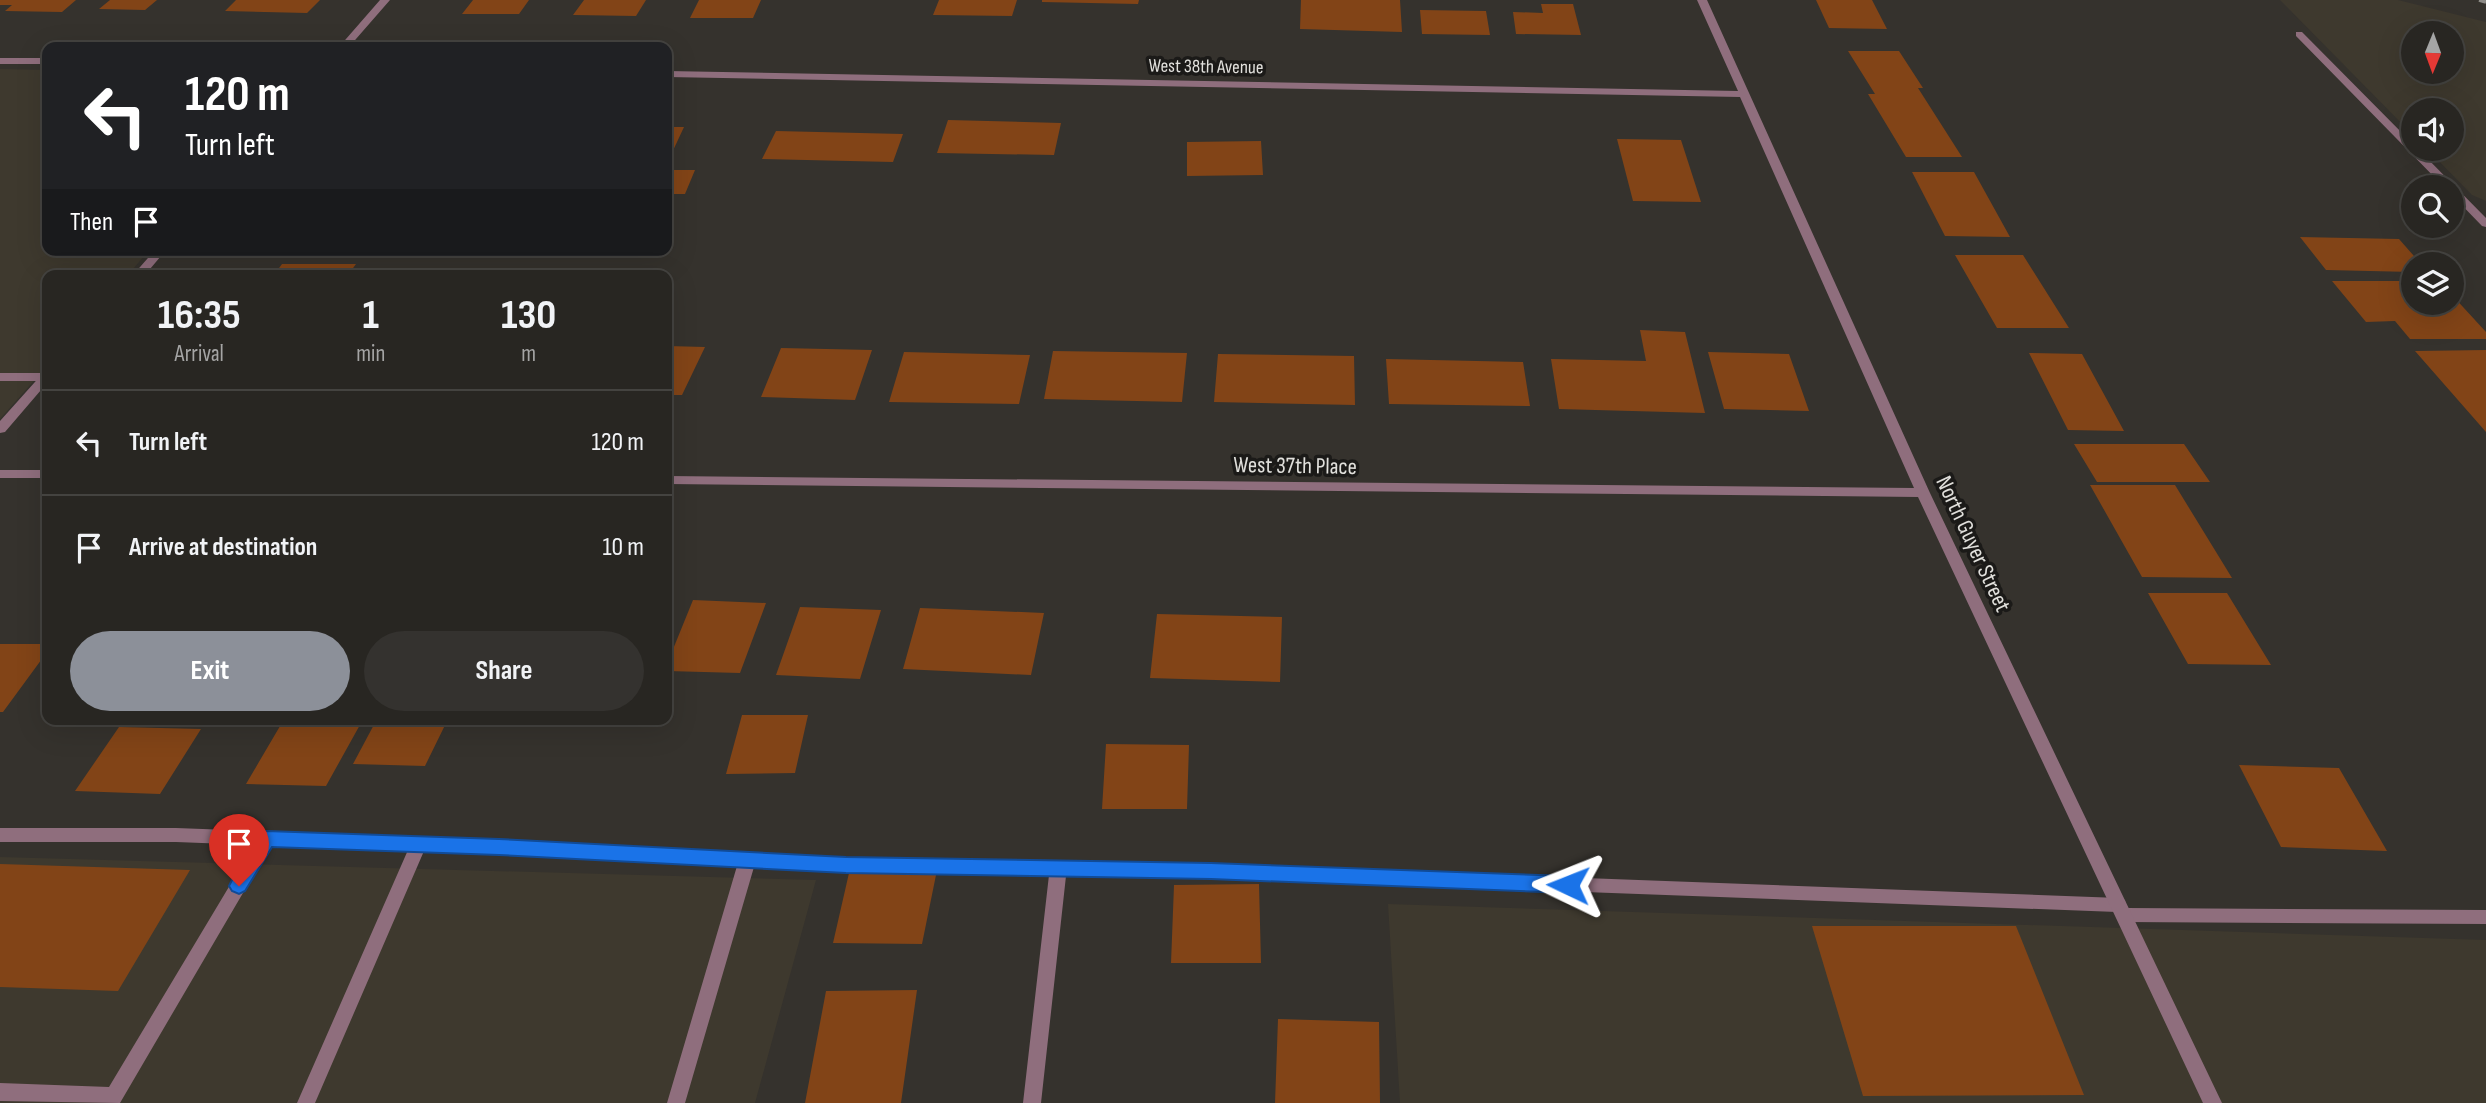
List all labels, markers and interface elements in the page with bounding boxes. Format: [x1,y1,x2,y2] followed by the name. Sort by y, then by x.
[2401,21,2464,84] north arrow
[2401,21,2464,315] map controls
[1148,54,1264,80] street label: West 38th Avenue
[185,66,290,125] text: 120 m
[70,70,161,161] icon: left
[2401,98,2464,161] button: sound
[185,126,275,165] text: Turn left
[2401,175,2464,238] button: search
[127,203,165,241] icon: arrive
[70,207,113,238] text: Then
[2401,252,2464,315] button: layers
[158,290,241,341] text: 16:35
[363,290,379,341] text: 1
[501,290,556,341] text: 130
[174,340,224,368] text: Arrival
[356,340,385,368] text: min
[521,340,536,368] text: m
[70,424,108,462] icon: left
[129,427,207,458] text: Turn left
[591,427,644,458] text: 120 m
[1233,451,1357,481] street label: West 37th Place
[1929,472,2017,616] street label: North Guyer Street
[70,529,108,567] icon: arrive
[129,532,317,563] text: Arrive at destination
[602,532,644,563] text: 10 m
[70,631,350,711] button: Exit
[364,631,644,711] button: Share
[209,814,269,886] pin
[220,825,258,863] icon: arrive
[1531,848,1605,922] position arrow

